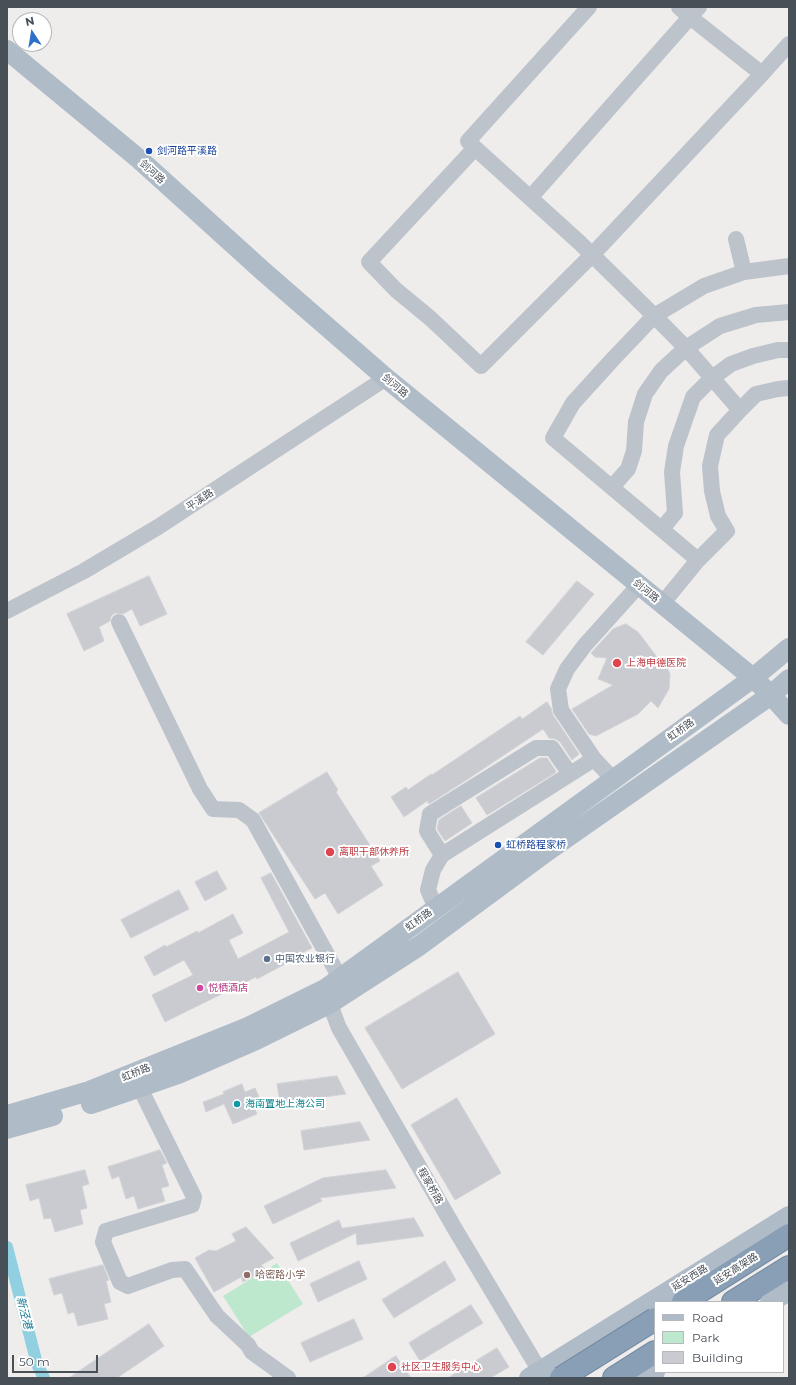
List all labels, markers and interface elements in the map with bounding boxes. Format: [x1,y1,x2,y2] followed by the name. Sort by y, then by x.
[12,12,52,52] north arrow
[24,13,36,29] text: N
[157,145,217,157] place label: 剑河路平溪路
[144,146,154,156] marker: 剑河路平溪路
[137,158,167,186] street label: 剑河路
[380,372,410,400] street label: 剑河路
[184,487,216,513] street label: 平溪路
[631,577,661,605] street label: 剑河路
[611,657,623,669] marker: 上海申德医院
[626,657,686,669] place label: 上海申德医院
[665,716,697,744] street label: 虹桥路
[506,839,566,851] place label: 虹桥路程家桥
[493,840,503,850] marker: 虹桥路程家桥
[324,846,336,858] marker: 离职干部休养所
[339,846,409,858] place label: 离职干部休养所
[403,906,435,934] street label: 虹桥路
[275,953,335,965] place label: 中国农业银行
[262,954,272,964] marker: 中国农业银行
[208,982,248,994] place label: 悦栖酒店
[195,983,205,993] marker: 悦栖酒店
[120,1062,152,1084] street label: 虹桥路
[245,1098,325,1110] place label: 海南置地上海公司
[232,1099,242,1109] marker: 海南置地上海公司
[415,1166,445,1206] street label: 程家桥路
[712,1251,760,1287] street label: 延安高架路
[670,1262,710,1294] street label: 延安西路
[255,1269,305,1281] place label: 哈密路小学
[242,1270,252,1280] marker: 哈密路小学
[14,1295,34,1331] water label: 新泾港
[654,1301,784,1373] legend
[692,1310,723,1325] text: Road
[692,1330,719,1345] text: Park
[14,1347,100,1373] scale bar
[692,1350,743,1365] text: Building
[19,1354,50,1369] text: 50 m
[386,1361,398,1373] marker: 社区卫生服务中心
[401,1361,481,1373] place label: 社区卫生服务中心

